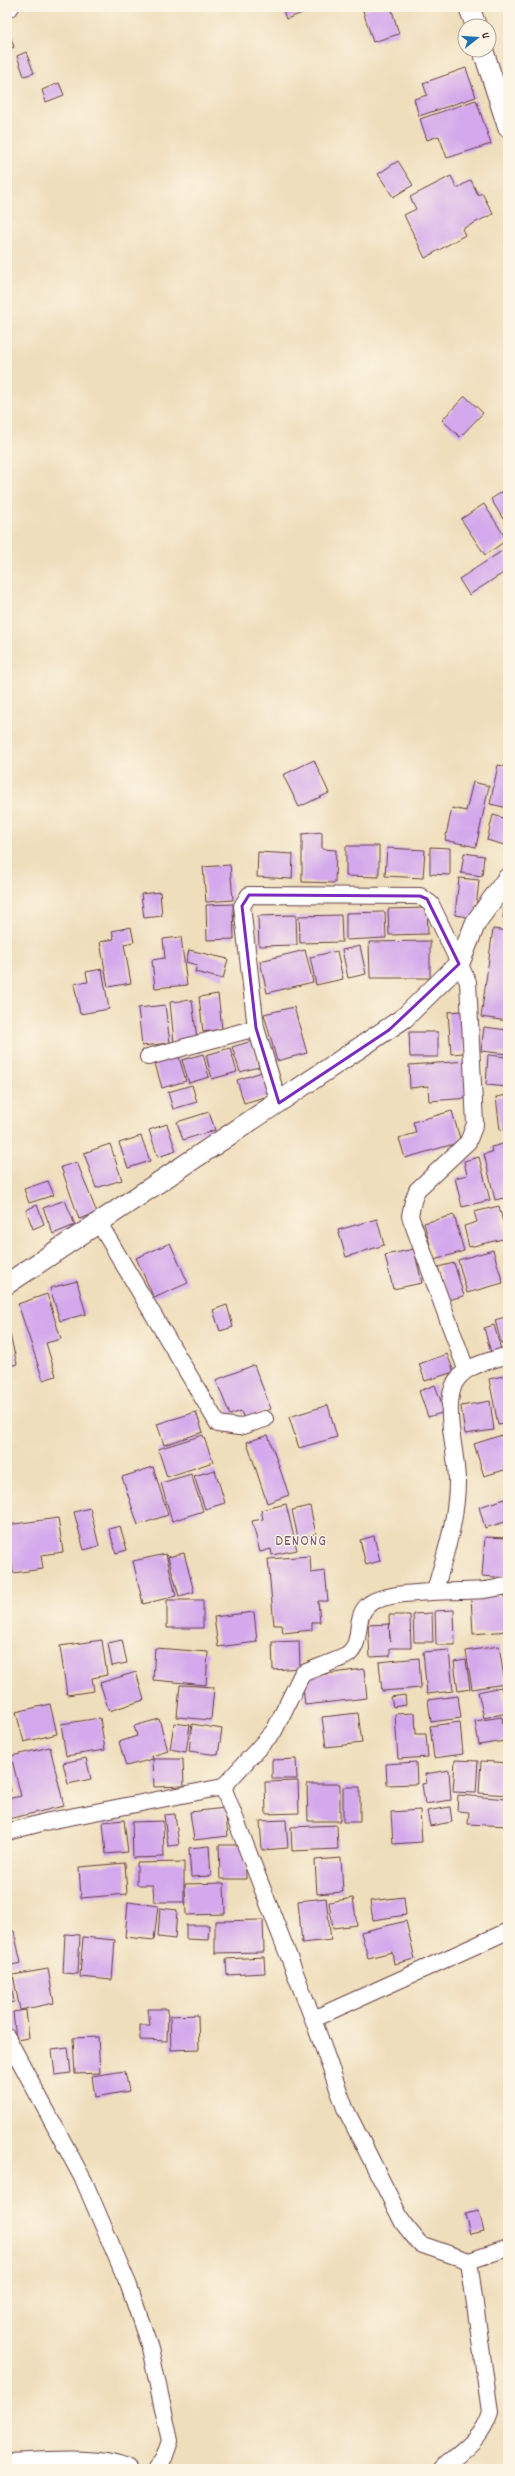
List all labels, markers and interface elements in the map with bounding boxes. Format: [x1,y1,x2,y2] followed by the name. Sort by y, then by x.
[457,18,497,58] north arrow
[476,31,493,41] text: U
[275,1531,327,1553] district label: DENONG

